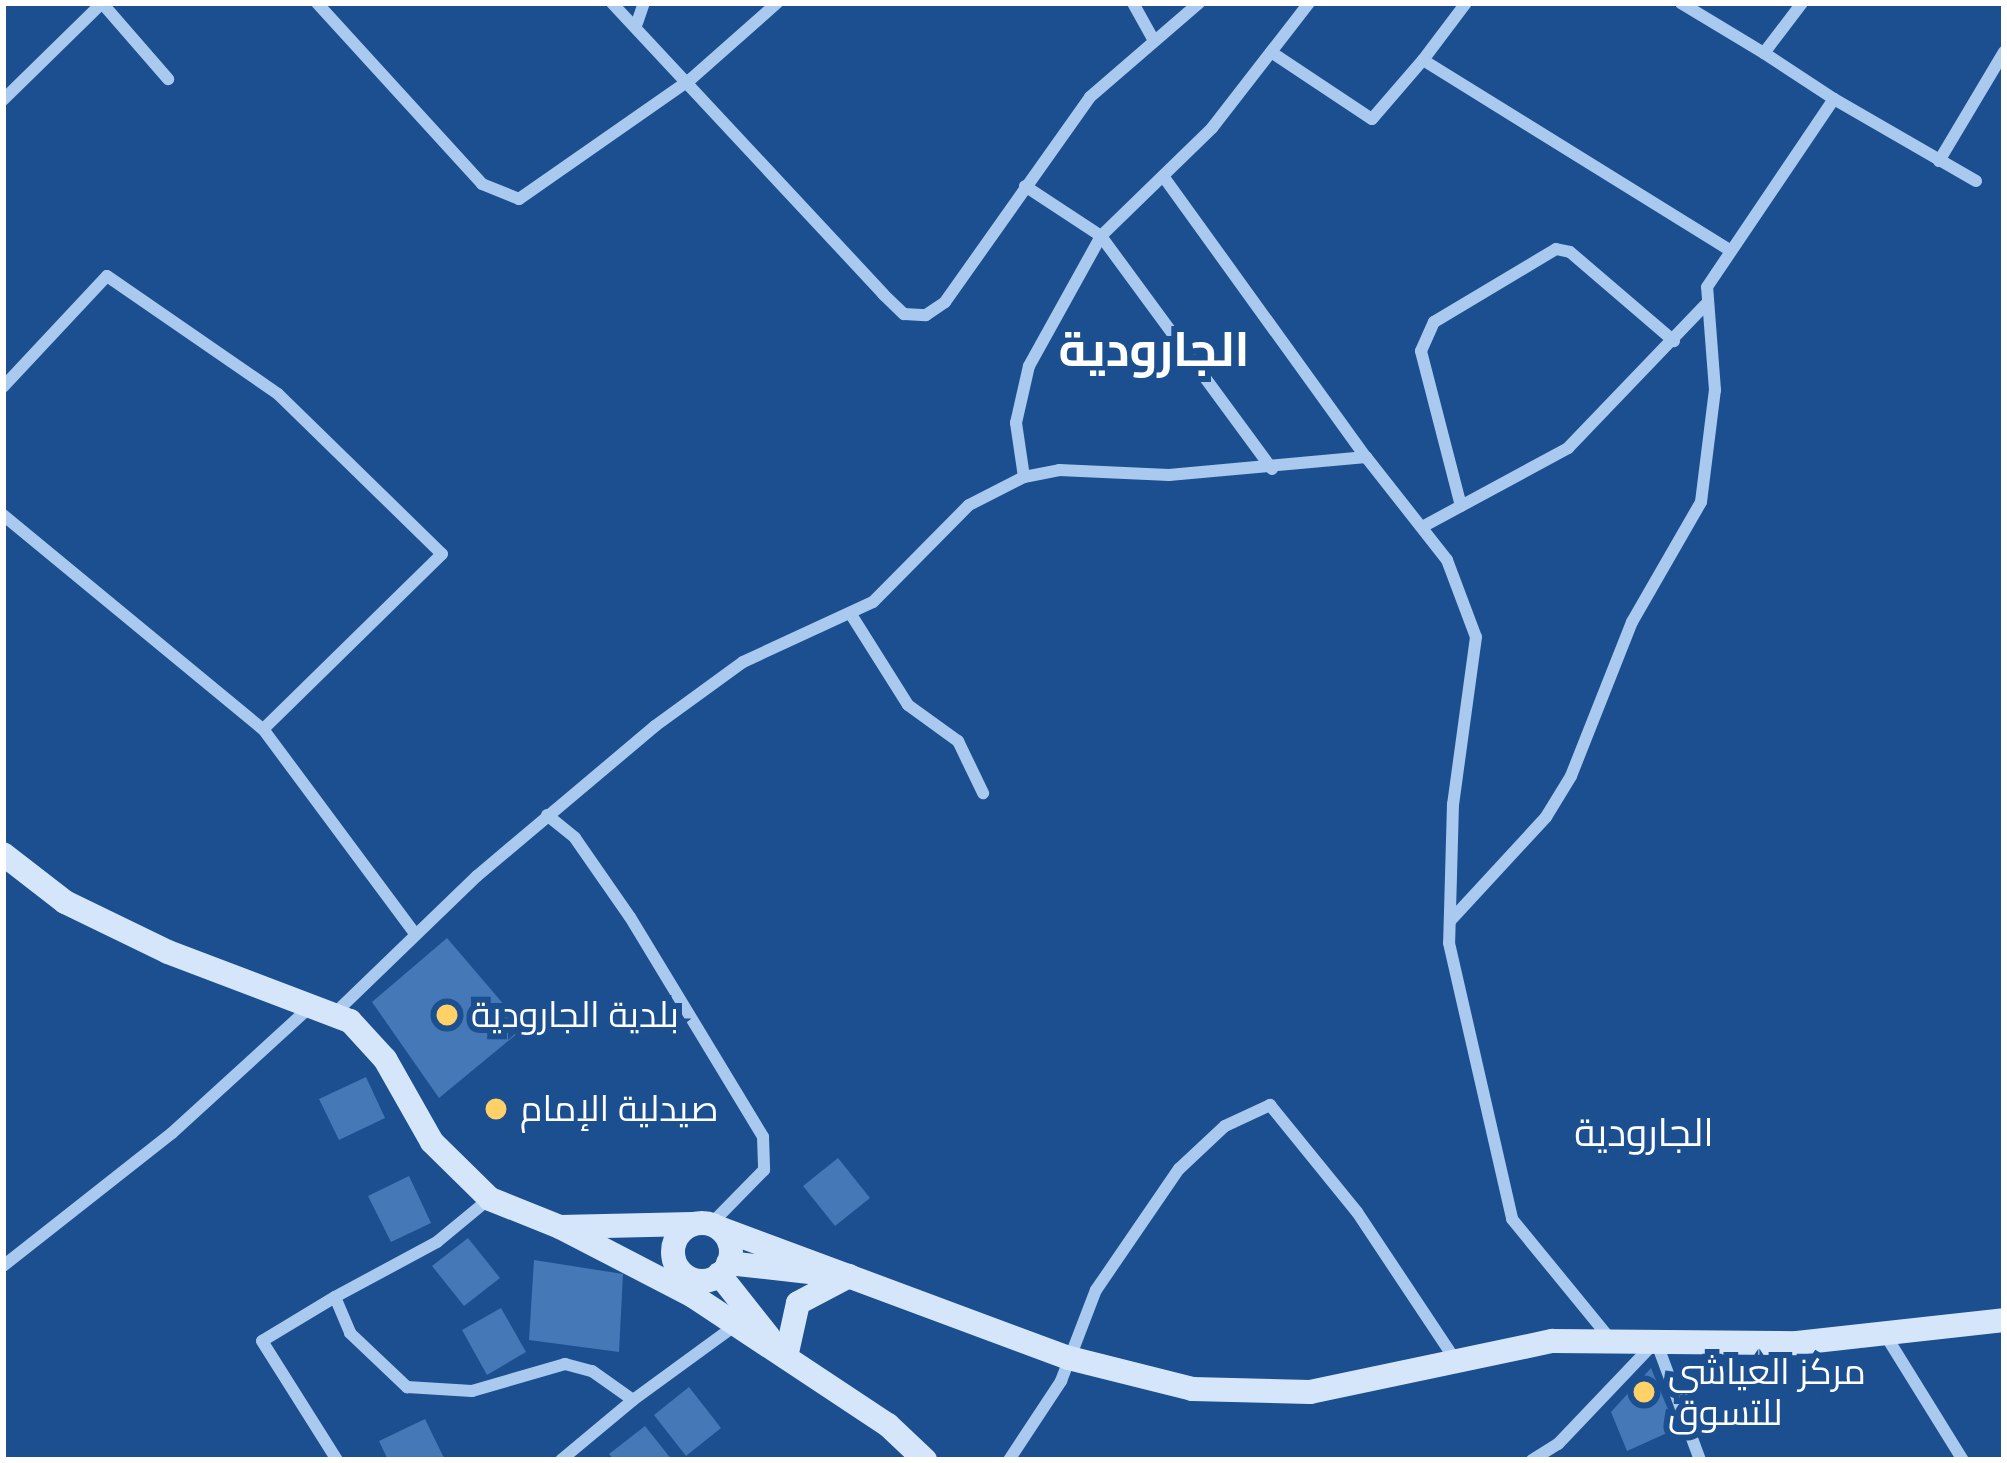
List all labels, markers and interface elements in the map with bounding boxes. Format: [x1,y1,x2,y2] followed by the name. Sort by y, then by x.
[1059,320,1249,378] district label: الجارودية
[471,993,679,1037] place label: بلدية الجارودية
[434,1002,460,1028] marker: بلدية الجارودية
[520,1087,719,1131] place label: صيدلية الإمام
[483,1096,509,1122] marker: صيدلية الإمام
[1574,1109,1714,1155] district label: الجارودية
[1668,1349,1866,1434] place label: مركز العياشي للتسوق
[1631,1379,1657,1405] marker: مركز العياشي للتسوق

